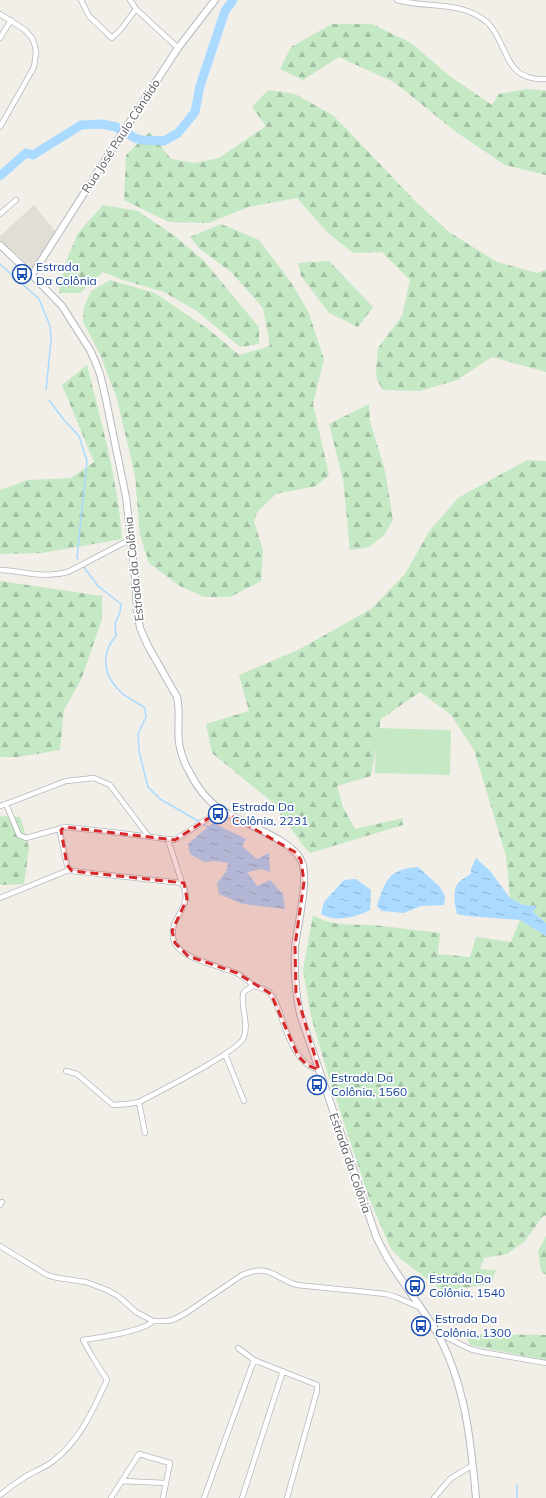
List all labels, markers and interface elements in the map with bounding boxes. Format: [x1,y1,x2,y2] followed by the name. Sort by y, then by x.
[78,76,163,196] street label: Rua José Paulo Cândido
[36,259,97,288] place label: Estrada Da Colônia
[11,263,33,285] bus stop icon: Estrada Da Colônia
[121,516,146,622] street label: Estrada da Colônia
[232,799,308,828] place label: Estrada Da Colônia, 2231
[207,803,229,825] bus stop icon: Estrada Da Colônia, 2231
[331,1070,407,1099] place label: Estrada Da Colônia, 1560
[306,1074,328,1096] bus stop icon: Estrada Da Colônia, 1560
[326,1111,375,1215] street label: Estrada da Colônia
[429,1271,505,1300] place label: Estrada Da Colônia, 1540
[404,1275,426,1297] bus stop icon: Estrada Da Colônia, 1540
[435,1311,511,1340] place label: Estrada Da Colônia, 1300
[410,1315,432,1337] bus stop icon: Estrada Da Colônia, 1300

